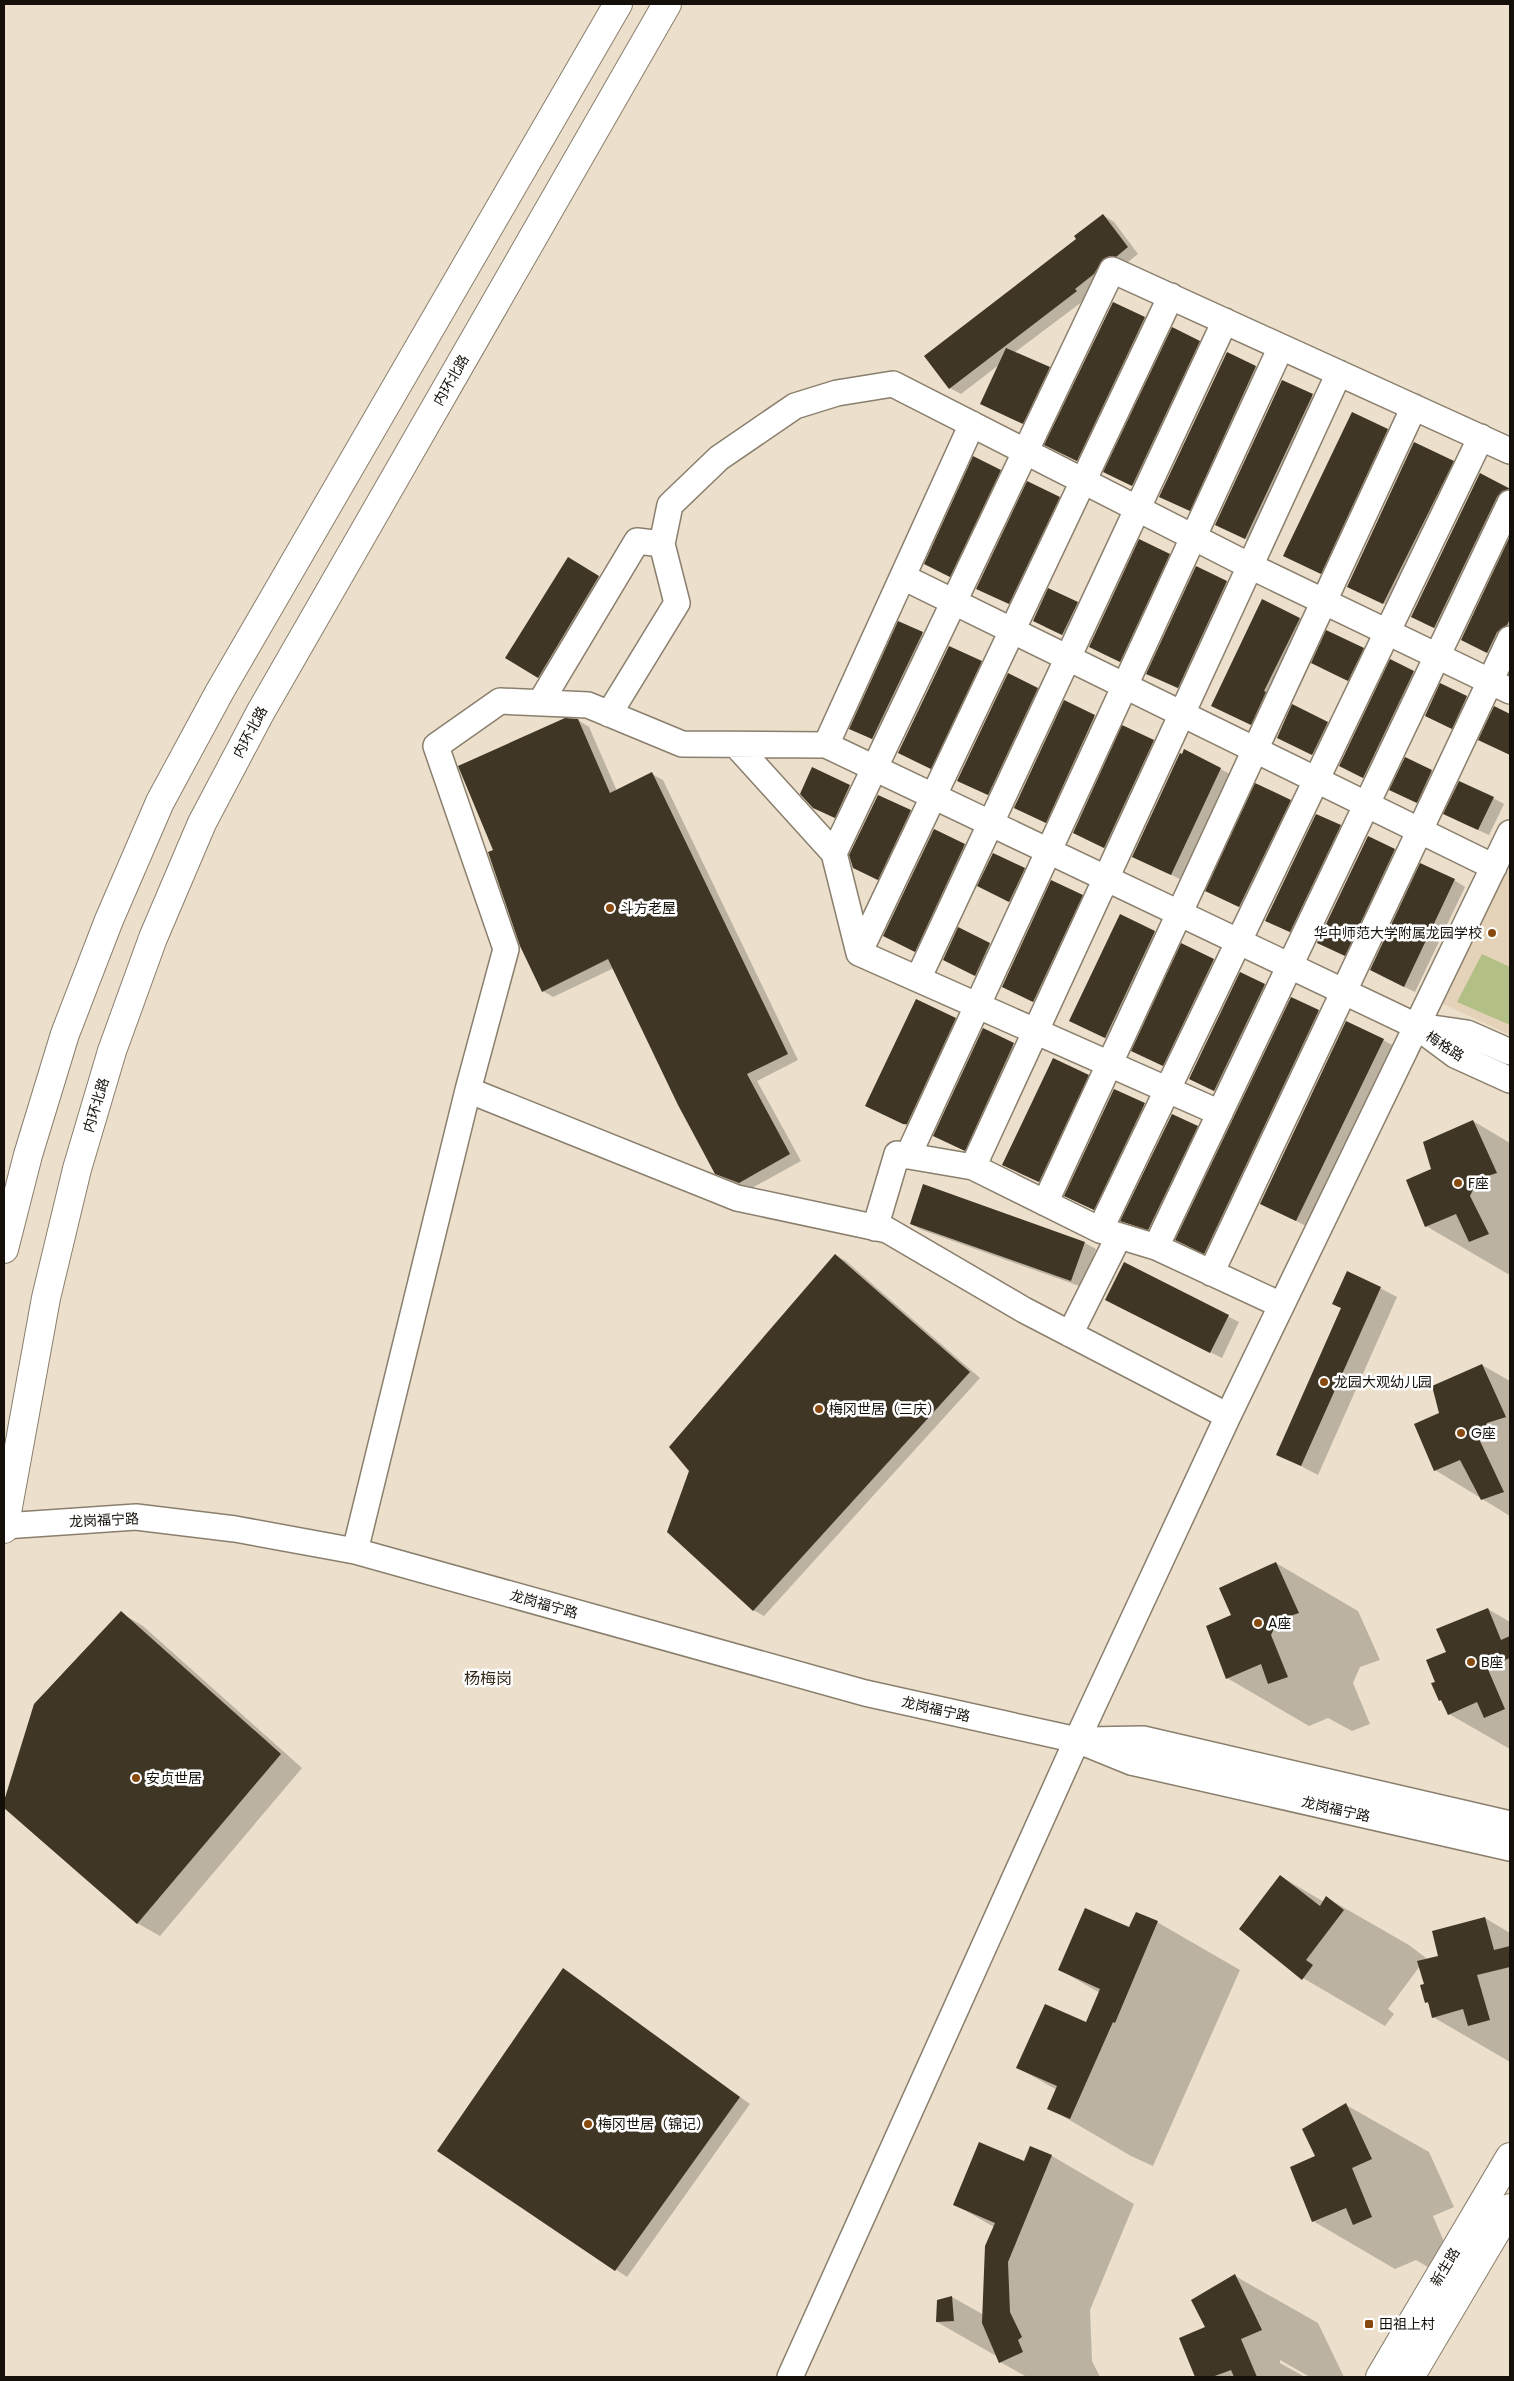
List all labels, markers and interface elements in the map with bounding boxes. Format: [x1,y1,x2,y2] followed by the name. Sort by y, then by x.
[428,351,474,409] street label: 内环北路
[228,703,272,761] street label: 内环北路
[620,898,676,918] place label: 斗方老屋
[604,902,616,914] marker: 斗方老屋
[1314,923,1482,943] place label: 华中师范大学附属龙园学校
[1486,927,1498,939] marker: 华中师范大学附属龙园学校
[1422,1026,1468,1066] street label: 梅格路
[78,1075,114,1135] street label: 内环北路
[1468,1173,1489,1193] place label: F座
[1452,1177,1464,1189] marker: F座
[1334,1372,1432,1392] place label: 龙园大观幼儿园
[1318,1376,1330,1388] marker: 龙园大观幼儿园
[829,1399,941,1419] place label: 梅冈世居（三庆）
[813,1403,825,1415] marker: 梅冈世居（三庆）
[1471,1423,1496,1443] place label: G座
[1455,1427,1467,1439] marker: G座
[69,1508,139,1532] street label: 龙岗福宁路
[508,1585,580,1623] street label: 龙岗福宁路
[1268,1613,1291,1633] place label: A座
[1252,1617,1264,1629] marker: A座
[1481,1652,1504,1672] place label: B座
[1465,1656,1477,1668] marker: B座
[464,1667,512,1690] district label: 杨梅岗
[900,1691,972,1727] street label: 龙岗福宁路
[146,1768,202,1788] place label: 安贞世居
[130,1772,142,1784] marker: 安贞世居
[1300,1791,1372,1827] street label: 龙岗福宁路
[598,2114,710,2134] place label: 梅冈世居（锦记）
[582,2118,594,2130] marker: 梅冈世居（锦记）
[1426,2244,1464,2290] street label: 新生路
[1379,2314,1435,2334] place label: 田祖上村
[1363,2318,1375,2330] marker: 田祖上村

